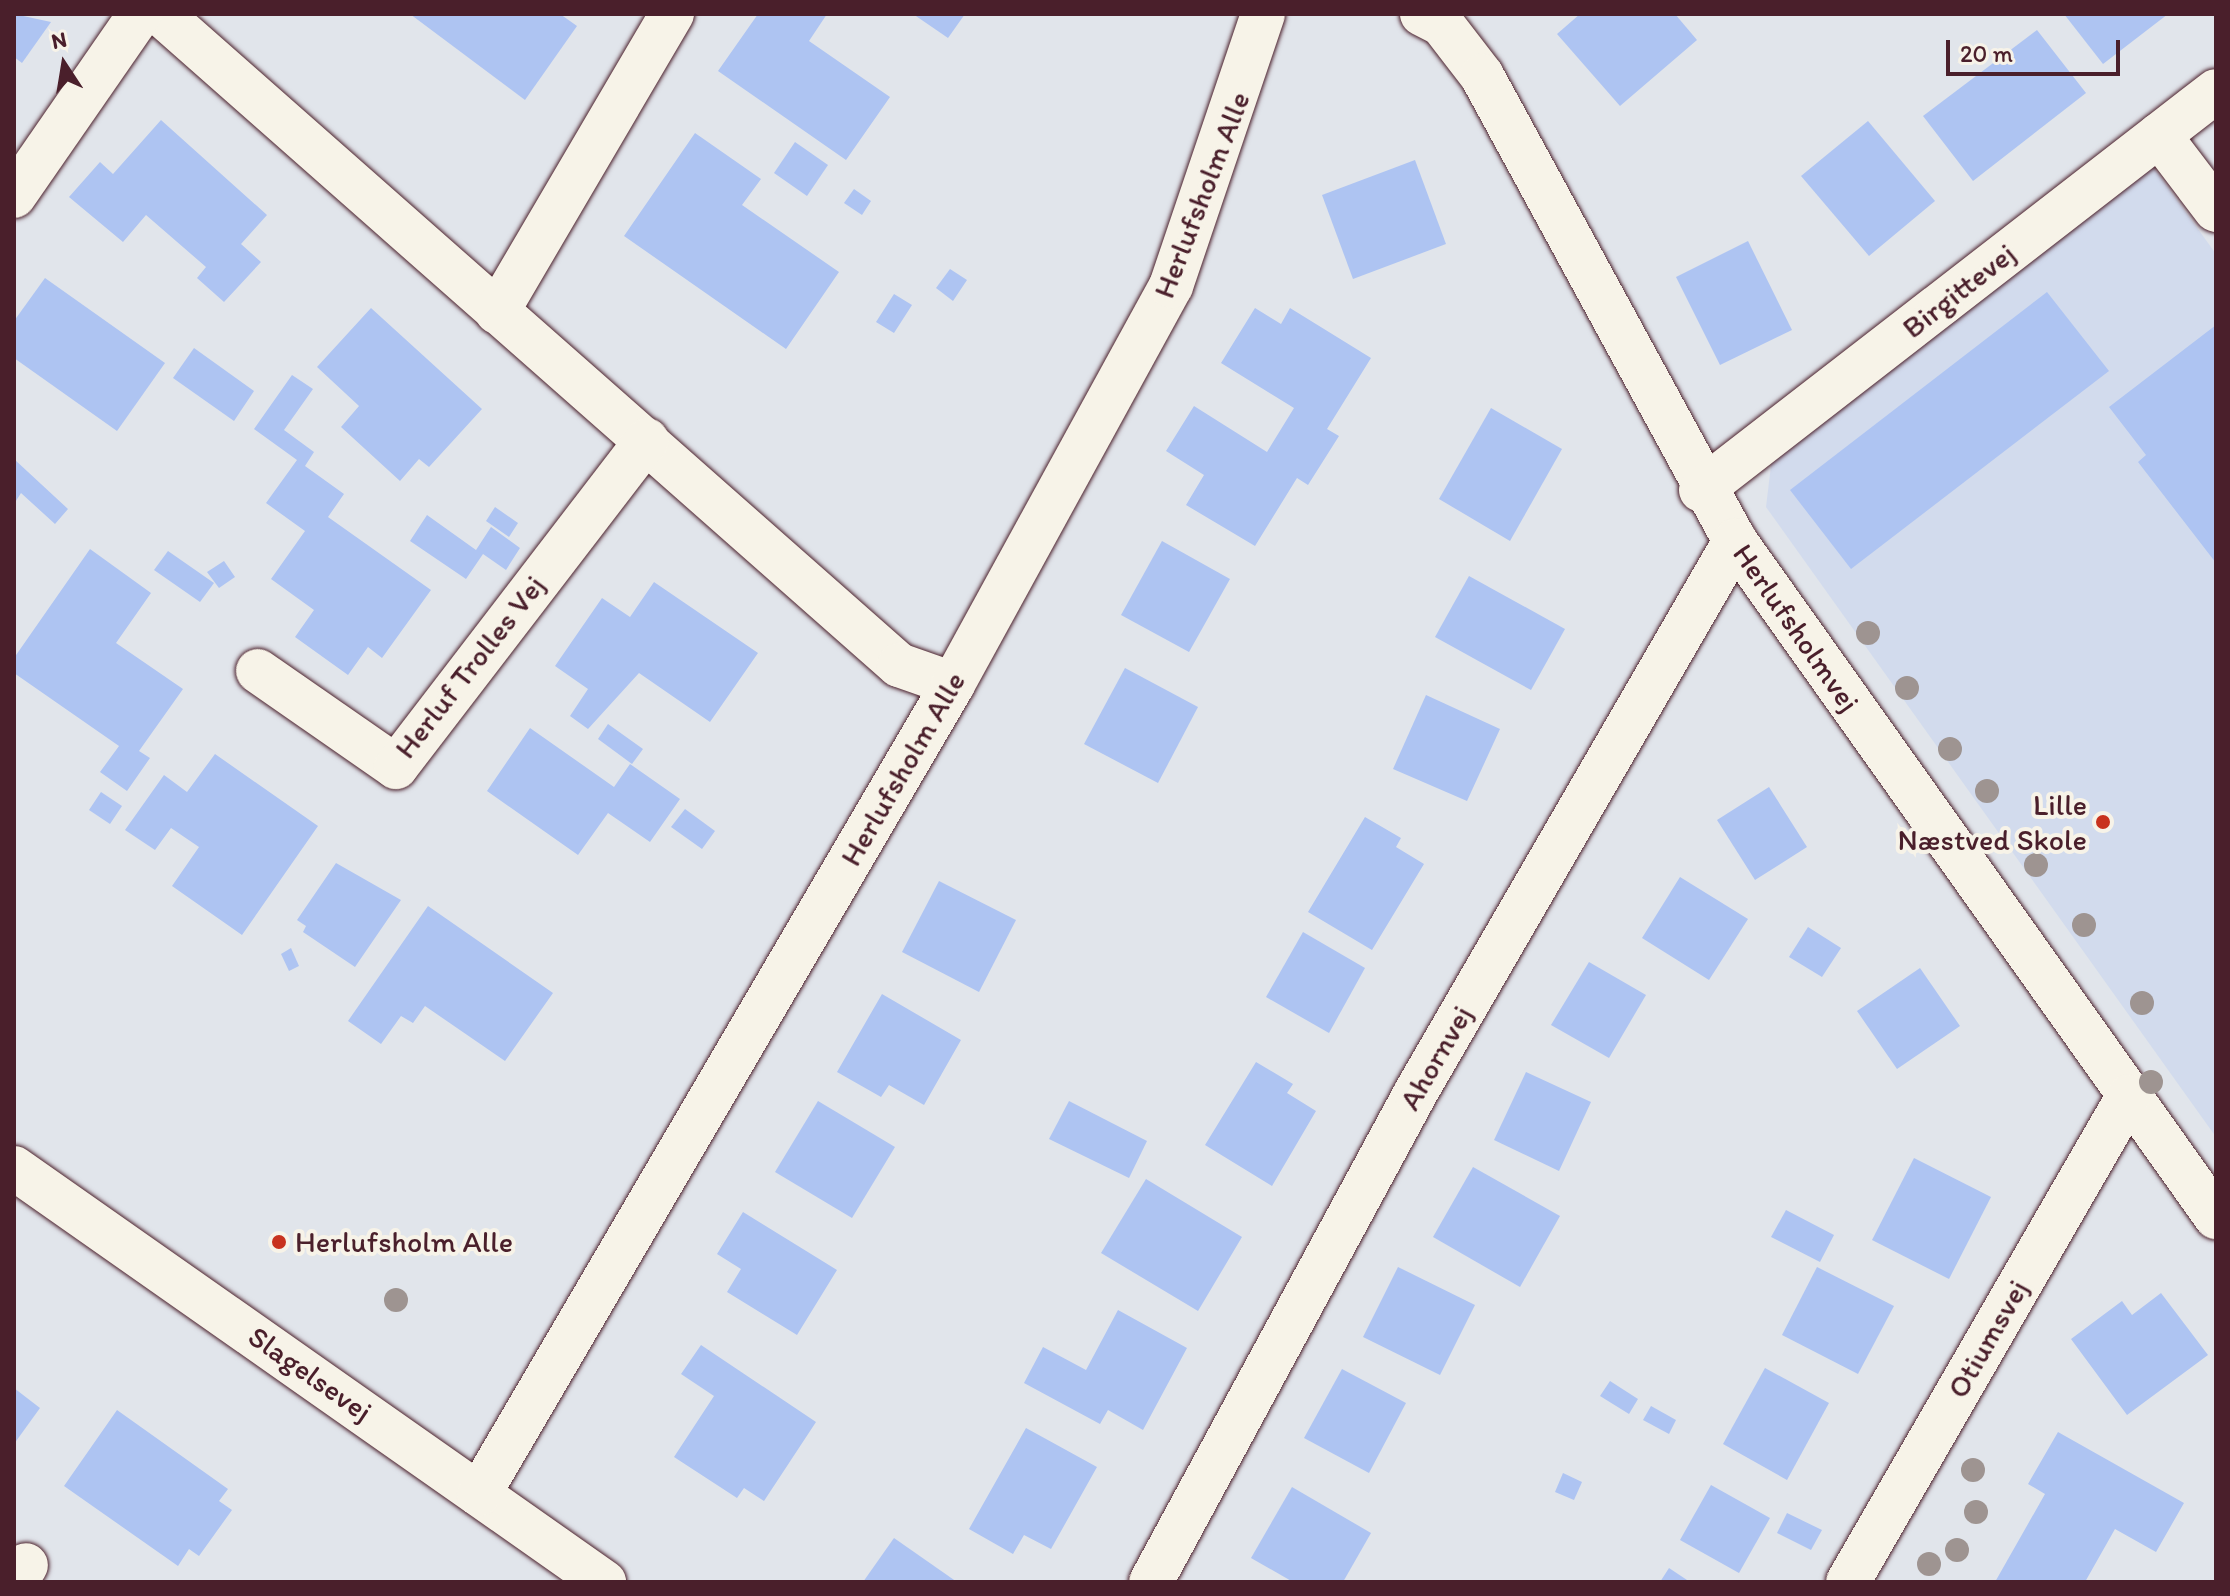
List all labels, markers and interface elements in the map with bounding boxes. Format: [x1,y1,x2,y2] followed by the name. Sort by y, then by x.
[24,24,104,104] north arrow
[1950,24,2124,74] scale bar
[49,25,69,55] text: N
[1960,39,2013,68] text: 20 m
[1146,87,1258,303] street label: Herlufsholm Alle
[1895,236,2023,346] street label: Birgittevej
[1725,537,1867,719] street label: Herlufsholmvej
[388,569,552,765] street label: Herluf Trolles Vej
[833,666,973,872] street label: Herlufsholm Alle
[1898,787,2087,858] place label: Lille Næstved Skole
[2094,813,2112,831] marker: Lille Næstved Skole
[1392,999,1480,1117] street label: Ahornvej
[295,1224,513,1260] place label: Herlufsholm Alle
[270,1233,288,1251] marker: Herlufsholm Alle
[1940,1273,2036,1405] street label: Otiumsvej
[241,1318,379,1430] street label: Slagelsevej

